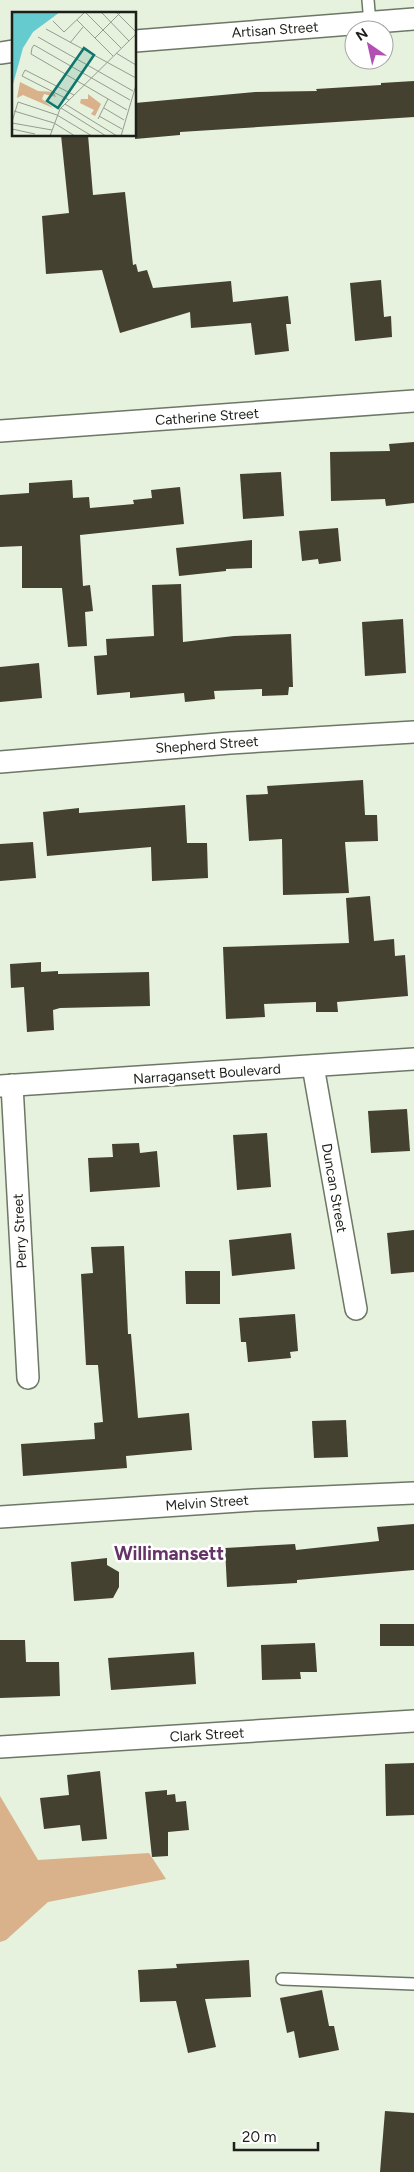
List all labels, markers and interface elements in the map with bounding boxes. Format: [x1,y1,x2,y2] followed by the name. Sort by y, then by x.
[12,12,136,136] inset map
[231,18,319,42] street label: Artisan Street
[344,20,394,70] north arrow
[353,25,371,45] text: N
[154,405,260,429] street label: Catherine Street
[155,733,259,757] street label: Shepherd Street
[132,1060,282,1088] street label: Narragansett Boulevard
[318,1142,350,1234] street label: Duncan Street
[10,1193,30,1269] street label: Perry Street
[165,1492,249,1514] street label: Melvin Street
[114,1542,224,1565] district label: Willimansett
[169,1725,245,1745] street label: Clark Street
[234,2120,318,2152] scale bar
[242,2128,276,2146] text: 20 m

